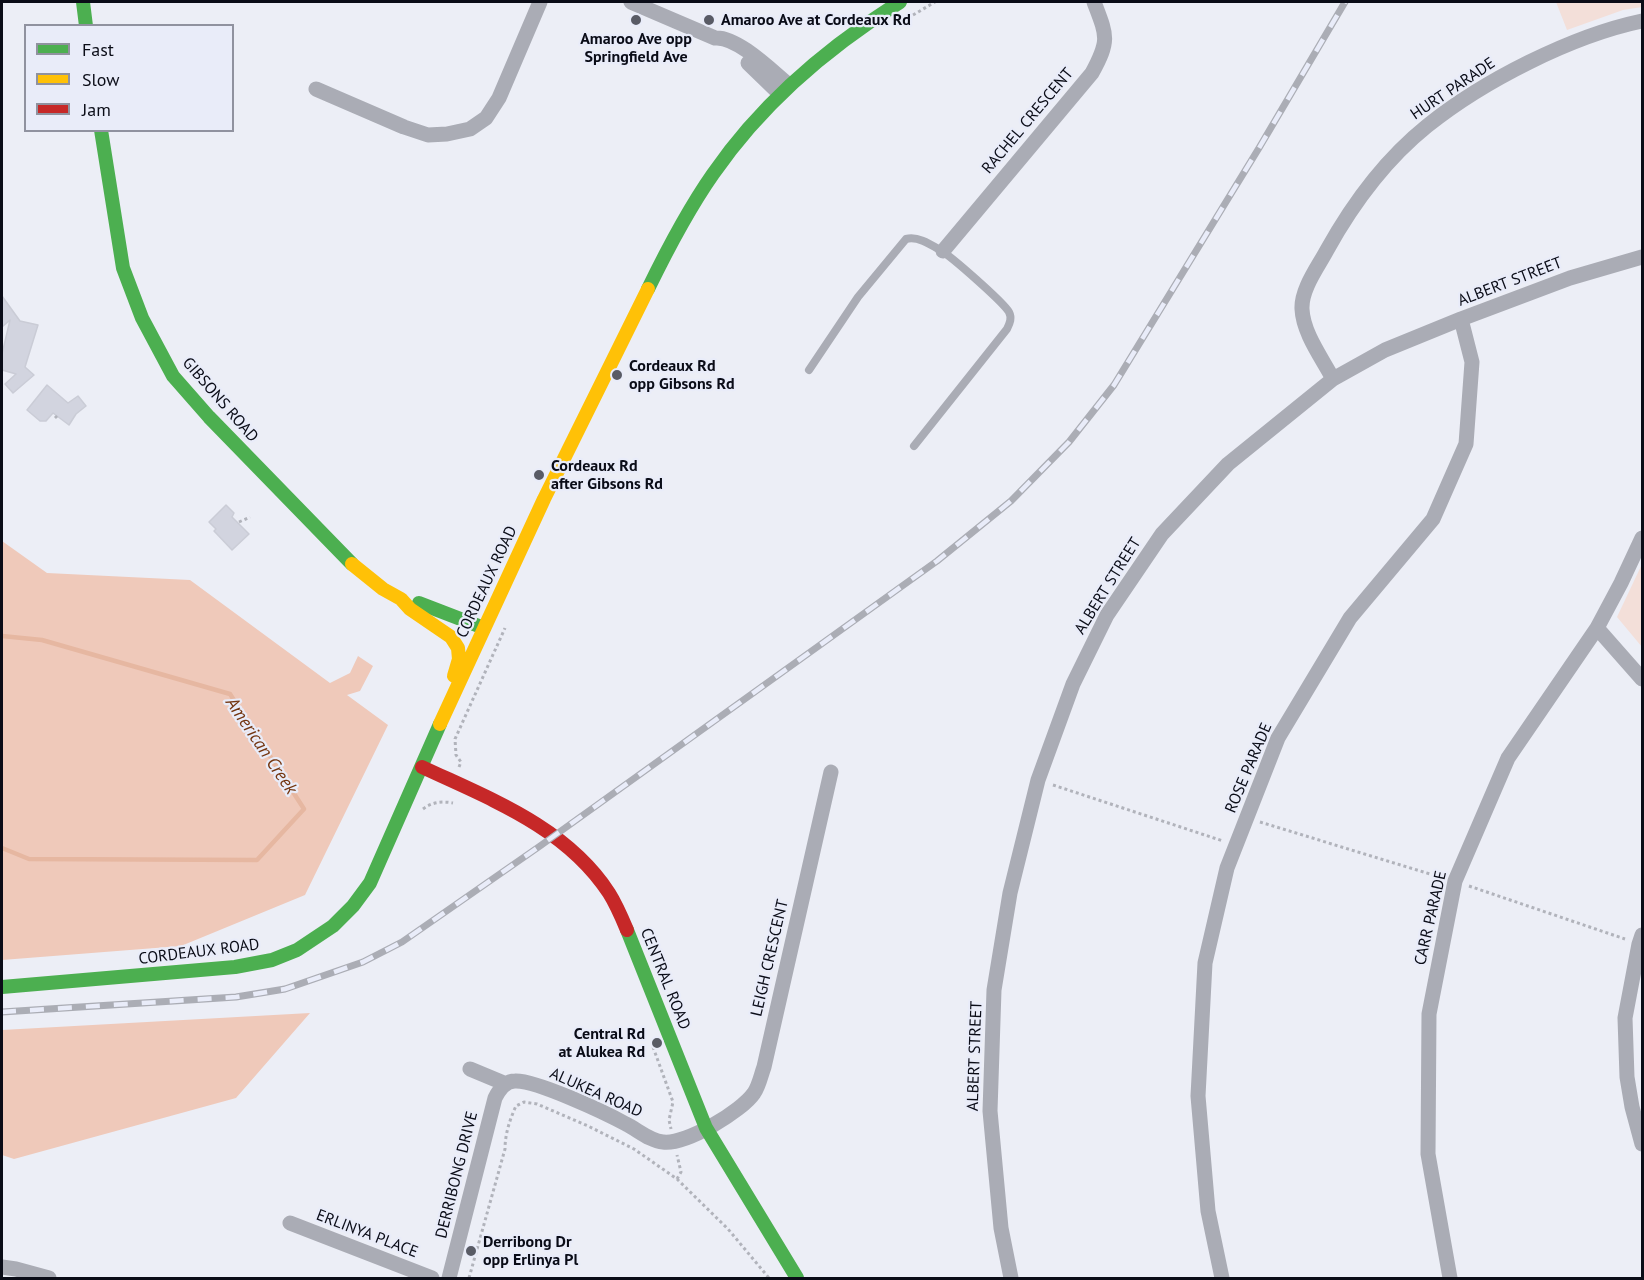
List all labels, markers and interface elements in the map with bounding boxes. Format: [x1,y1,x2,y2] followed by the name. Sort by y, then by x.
[721,10,911,30] place label: Amaroo Ave at Cordeaux Rd
[629,13,643,27] marker: Amaroo Ave opp Springfield Ave
[702,13,716,27] marker: Amaroo Ave at Cordeaux Rd
[24,24,234,132] legend
[580,29,692,67] place label: Amaroo Ave opp Springfield Ave
[82,38,114,61] text: Fast
[1407,54,1499,124] street label: HURT PARADE
[978,64,1078,178] street label: RACHEL CRESCENT
[82,68,120,91] text: Slow
[82,98,111,121] text: Jam
[1455,253,1565,311] street label: ALBERT STREET
[178,354,262,446] street label: GIBSONS ROAD
[629,356,735,394] place label: Cordeaux Rd opp Gibsons Rd
[610,368,624,382] marker: Cordeaux Rd opp Gibsons Rd
[551,456,663,494] place label: Cordeaux Rd after Gibsons Rd
[532,468,546,482] marker: Cordeaux Rd after Gibsons Rd
[453,523,521,641] street label: CORDEAUX ROAD
[1071,534,1145,638] street label: ALBERT STREET
[221,693,301,799] water label: American Creek
[1221,720,1277,816] street label: ROSE PARADE
[1411,869,1451,967] street label: CARR PARADE
[747,898,793,1018] street label: LEIGH CRESCENT
[636,926,694,1032] street label: CENTRAL ROAD
[138,935,260,969] street label: CORDEAUX ROAD
[963,1001,987,1111] street label: ALBERT STREET
[558,1024,645,1062] place label: Central Rd at Alukea Rd
[650,1036,664,1050] marker: Central Rd at Alukea Rd
[547,1064,645,1122] street label: ALUKEA ROAD
[432,1110,482,1240] street label: DERRIBONG DRIVE
[313,1206,421,1262] street label: ERLINYA PLACE
[483,1232,578,1270] place label: Derribong Dr opp Erlinya Pl
[464,1244,478,1258] marker: Derribong Dr opp Erlinya Pl

